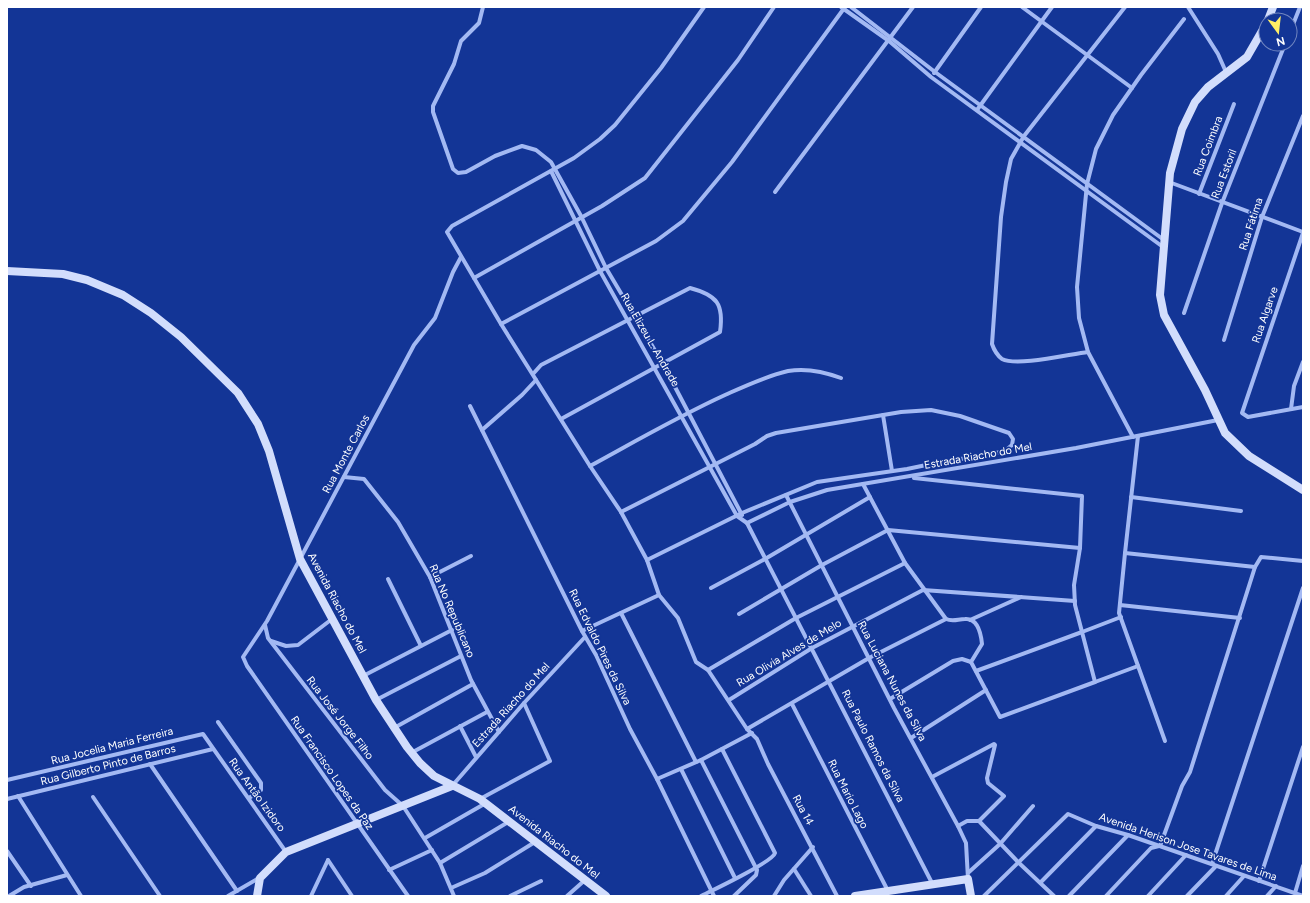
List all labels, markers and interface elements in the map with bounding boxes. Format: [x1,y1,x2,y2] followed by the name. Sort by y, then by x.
[1258,12,1298,52] north arrow
[1275,34,1286,49] text: N
[1191,114,1225,178] street label: Rua Coimbra
[1209,147,1239,201] street label: Rua Estoril
[1236,196,1266,252] street label: Rua Fátima
[1249,285,1281,345] street label: Rua Algarve
[618,291,682,389] street label: Rua Elizeu L. Andrade
[320,412,372,496] street label: Rua Monte Carlos
[923,440,1033,472] street label: Estrada Riacho do Mel
[305,551,369,655] street label: Avenida Riacho do Mel
[426,562,478,660] street label: Rua No Republicano
[566,587,634,707] street label: Rua Edvaldo Pires da Silva
[734,617,844,689] street label: Rua Olivia Alves de Melo
[855,619,929,743] street label: Rua Luciana Nunes da Silva
[470,660,552,750] street label: Estrada Riacho do Mel
[304,674,376,762] street label: Rua José Jorge Filho
[839,688,907,804] street label: Rua Paulo Ramos da Silva
[288,714,376,832] street label: Rua Francisco Lopes da Paz
[50,725,174,767] street label: Rua Jocelia Maria Ferreira
[39,742,177,788] street label: Rua Gilberto Pinto de Barros
[226,756,288,834] street label: Rua Antão Izidoro
[825,757,871,831] street label: Rua Mario Lago
[790,792,816,828] street label: Rua 14
[506,802,602,882] street label: Avenida Riacho do Mel
[1097,810,1279,884] street label: Avenida Herison Jose Tavares de Lima

